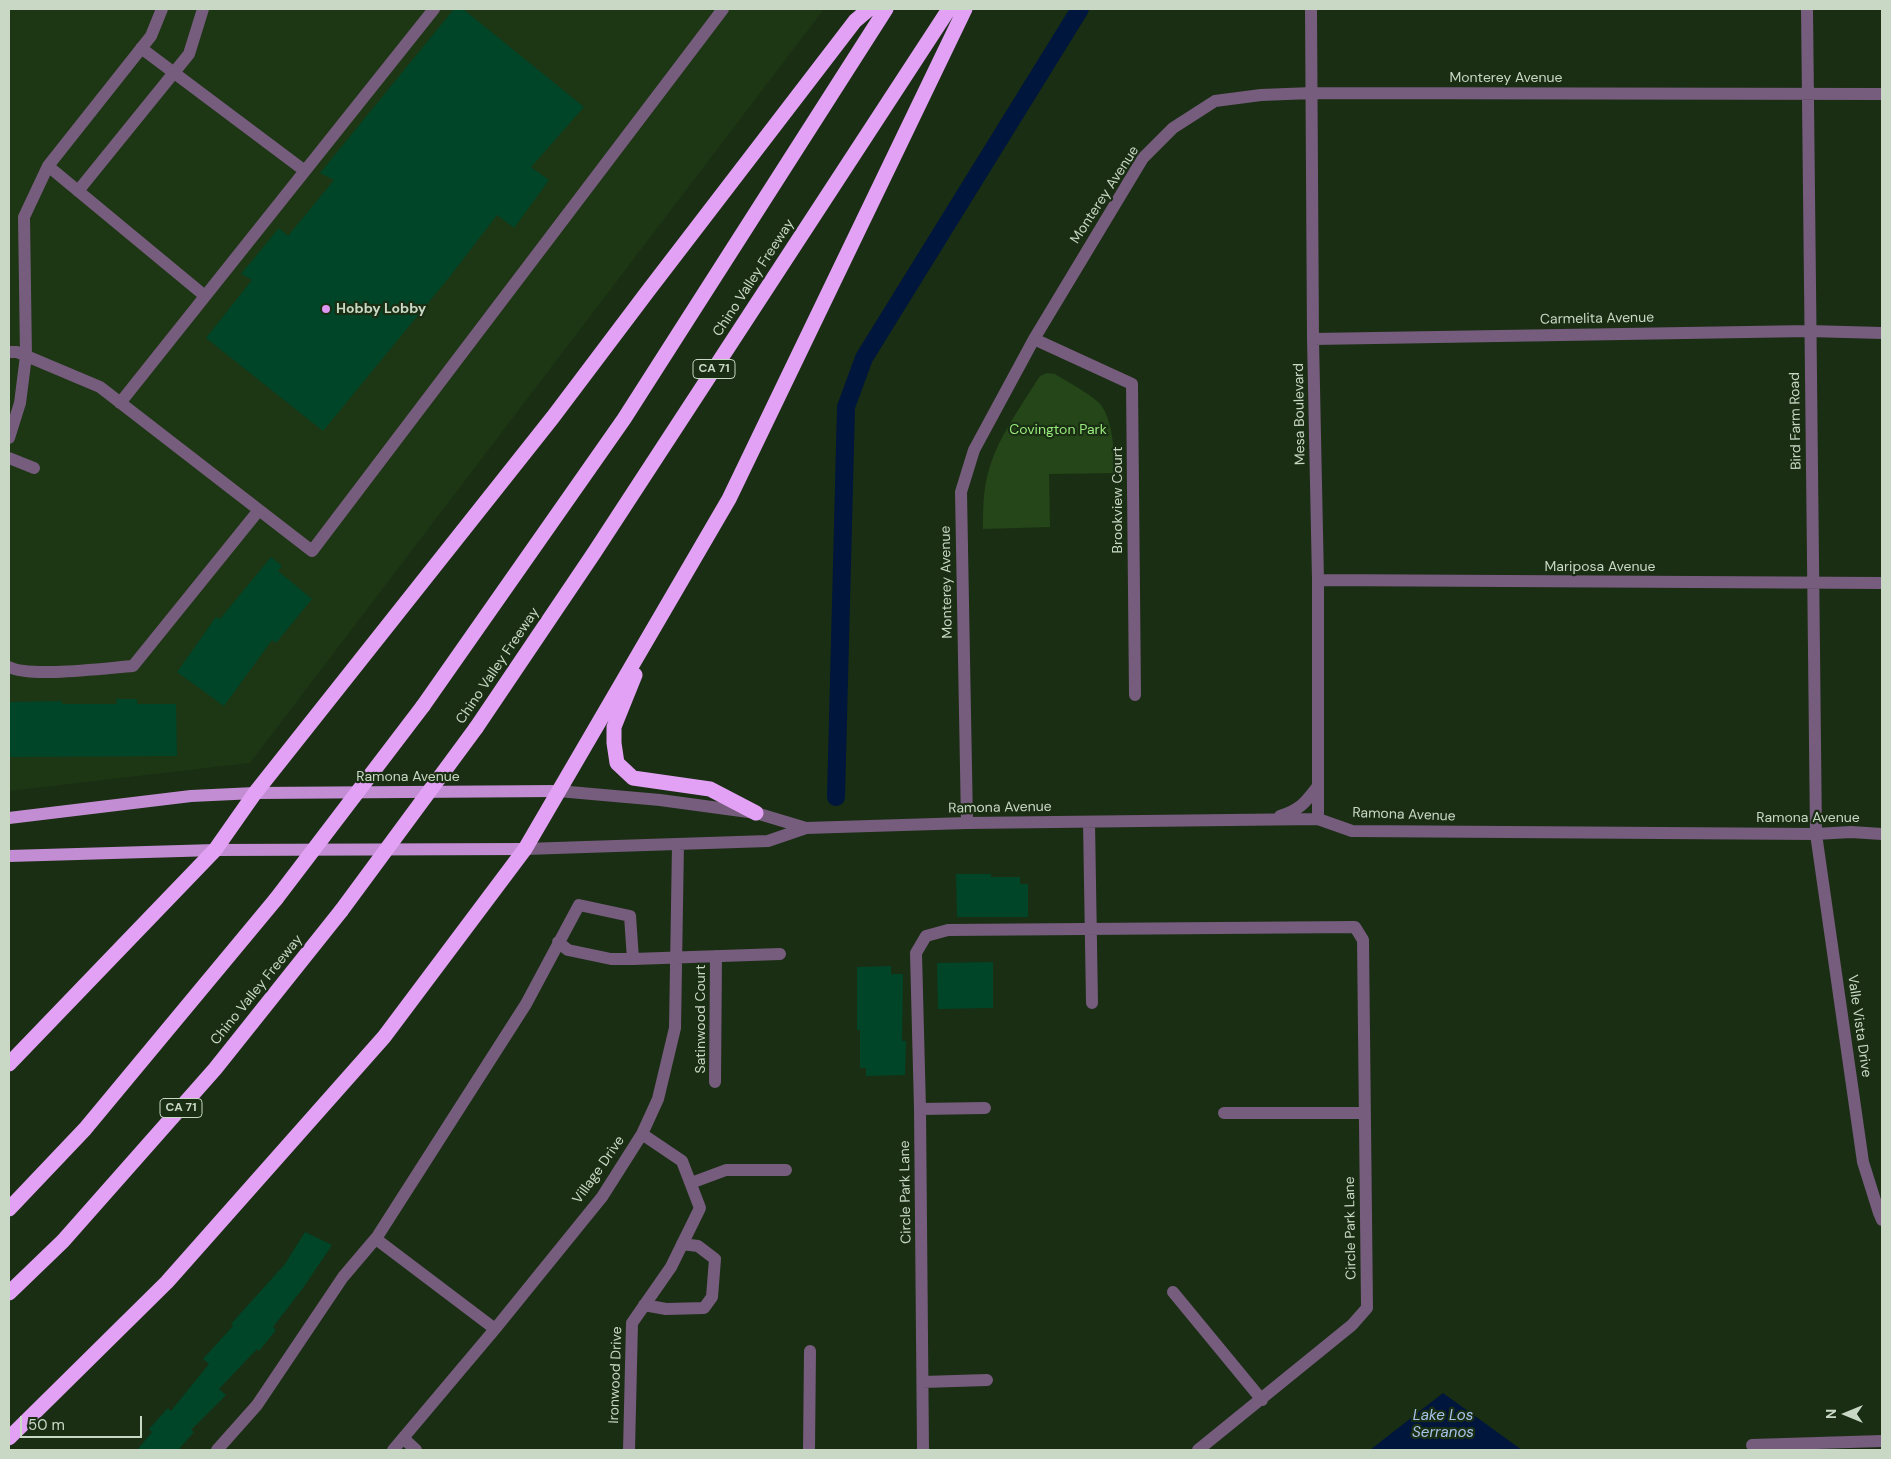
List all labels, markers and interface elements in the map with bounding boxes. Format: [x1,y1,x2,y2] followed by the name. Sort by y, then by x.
[1449,70,1563,86] street label: Monterey Avenue
[1067,143,1143,247] street label: Monterey Avenue
[710,216,798,340] street label: Chino Valley Freeway
[336,301,426,317] place label: Hobby Lobby
[320,303,332,315] marker: Hobby Lobby
[1540,310,1654,328] street label: Carmelita Avenue
[693,359,735,378] road number: CA 71
[1291,363,1309,465] street label: Mesa Boulevard
[1787,372,1805,470] street label: Bird Farm Road
[1009,422,1107,438] park label: Covington Park
[1110,447,1126,553] street label: Brookview Court
[938,525,956,639] street label: Monterey Avenue
[1545,559,1655,575] street label: Mariposa Avenue
[453,605,543,727] street label: Chino Valley Freeway
[356,769,460,785] street label: Ramona Avenue
[948,799,1052,817] street label: Ramona Avenue
[1352,805,1456,825] street label: Ramona Avenue
[1756,810,1860,826] street label: Ramona Avenue
[207,932,307,1048] street label: Chino Valley Freeway
[693,965,709,1073] street label: Satinwood Court
[1843,974,1875,1078] street label: Valle Vista Drive
[160,1098,202,1118] road number: CA 71
[569,1133,629,1207] street label: Village Drive
[897,1140,915,1244] street label: Circle Park Lane
[1342,1176,1360,1280] street label: Circle Park Lane
[606,1326,626,1424] street label: Ironwood Drive
[1821,1389,1871,1439] north arrow
[22,1406,145,1438] scale bar
[1412,1407,1474,1442] water label: Lake Los Serranos
[1822,1409,1840,1419] text: N
[28,1415,65,1435] text: 50 m

